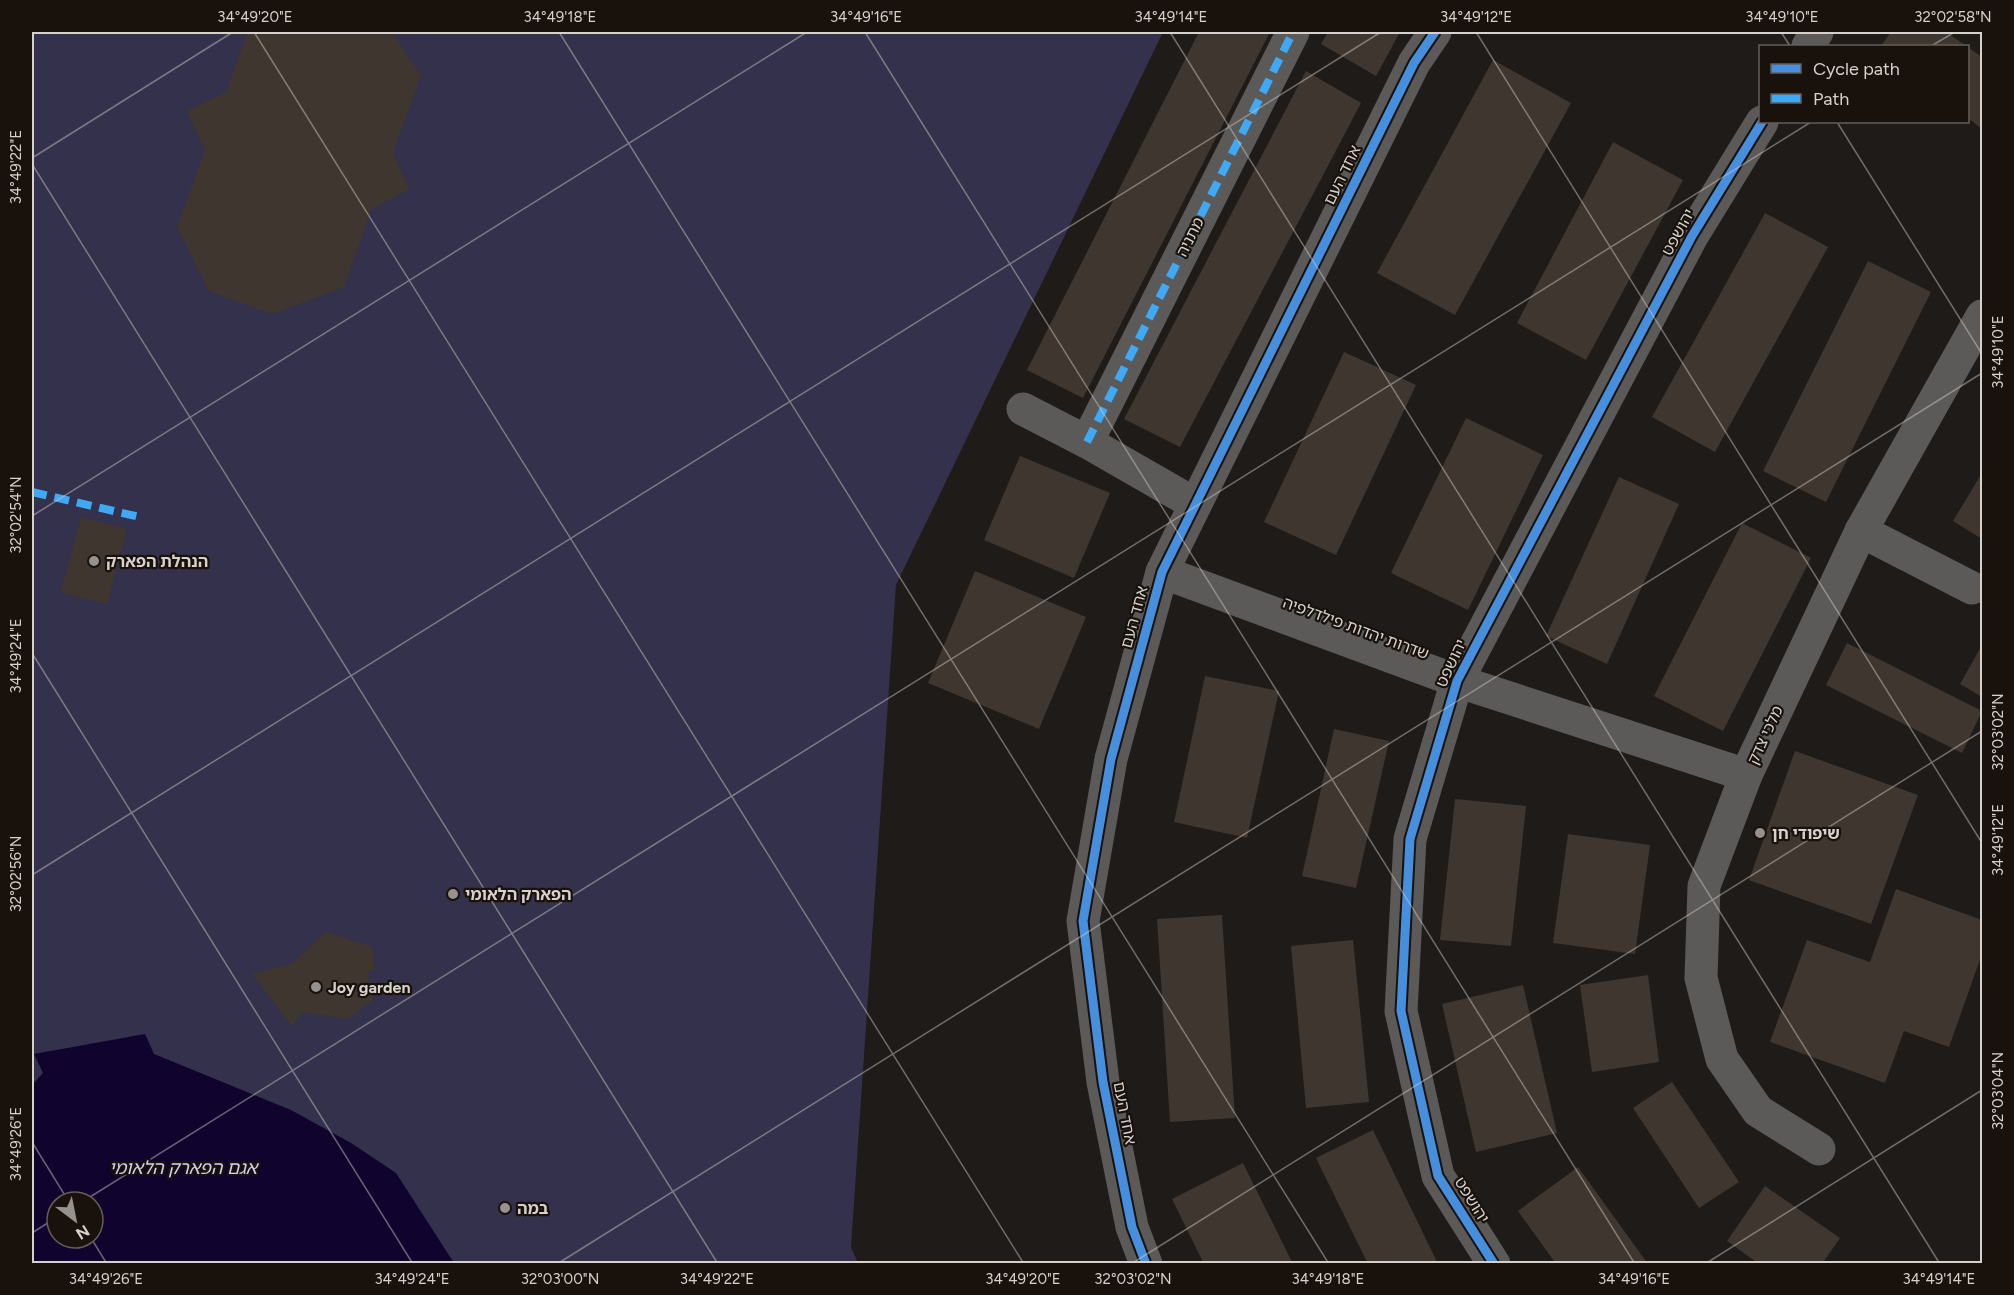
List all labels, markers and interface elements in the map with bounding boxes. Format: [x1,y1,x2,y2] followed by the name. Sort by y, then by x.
[217,8,293,26] text: 34°49'20"E
[524,8,596,26] text: 34°49'18"E
[830,8,902,26] text: 34°49'16"E
[1134,8,1208,26] text: 34°49'14"E
[1440,8,1512,26] text: 34°49'12"E
[1745,8,1819,26] text: 34°49'10"E
[1914,8,1992,26] text: 32°02'58"N
[1759,45,1969,123] legend
[1813,58,1900,80] text: Cycle path
[1813,88,1849,110] text: Path
[7,130,25,204] text: 34°49'22"E
[1319,142,1365,208] street label: אחד העם
[1657,205,1699,259] street label: יהושפט
[1172,214,1208,260] street label: מתניה
[1989,315,2007,389] text: 34°49'10"E
[7,476,25,554] text: 32°02'54"N
[106,552,208,571] place label: הנהלת הפארק
[87,554,101,568] marker: הנהלת הפארק
[1117,584,1151,650] street label: אחד העם
[1280,593,1432,663] street label: שדרות יהדות פילדלפיה
[7,618,25,694] text: 34°49'24"E
[1432,636,1470,690] street label: יהושפט
[1989,693,2007,771] text: 32°03'02"N
[1743,703,1787,767] street label: מלכי צדק
[1989,804,2007,876] text: 34°49'12"E
[1772,824,1840,843] place label: שיפודי חן
[1753,826,1767,840] marker: שיפודי חן
[7,836,25,912] text: 32°02'56"N
[465,885,572,904] place label: הפארק הלאומי
[446,887,460,901] marker: הפארק הלאומי
[328,978,410,997] place label: Joy garden
[309,980,323,994] marker: Joy garden
[1989,1052,2007,1130] text: 32°03'04"N
[1110,1080,1140,1146] street label: אחד העם
[7,1107,25,1181] text: 34°49'26"E
[109,1157,260,1179] water label: אגם הפארק הלאומי
[1451,1174,1493,1226] street label: יהושפט
[45,1190,105,1250] north arrow
[517,1199,549,1218] place label: במה
[498,1201,512,1215] marker: במה
[72,1221,93,1244] text: N
[69,1270,143,1288] text: 34°49'26"E
[374,1270,450,1288] text: 34°49'24"E
[521,1270,599,1288] text: 32°03'00"N
[680,1270,754,1288] text: 34°49'22"E
[985,1270,1061,1288] text: 34°49'20"E
[1094,1270,1172,1288] text: 32°03'02"N
[1292,1270,1364,1288] text: 34°49'18"E
[1598,1270,1670,1288] text: 34°49'16"E
[1902,1270,1976,1288] text: 34°49'14"E

